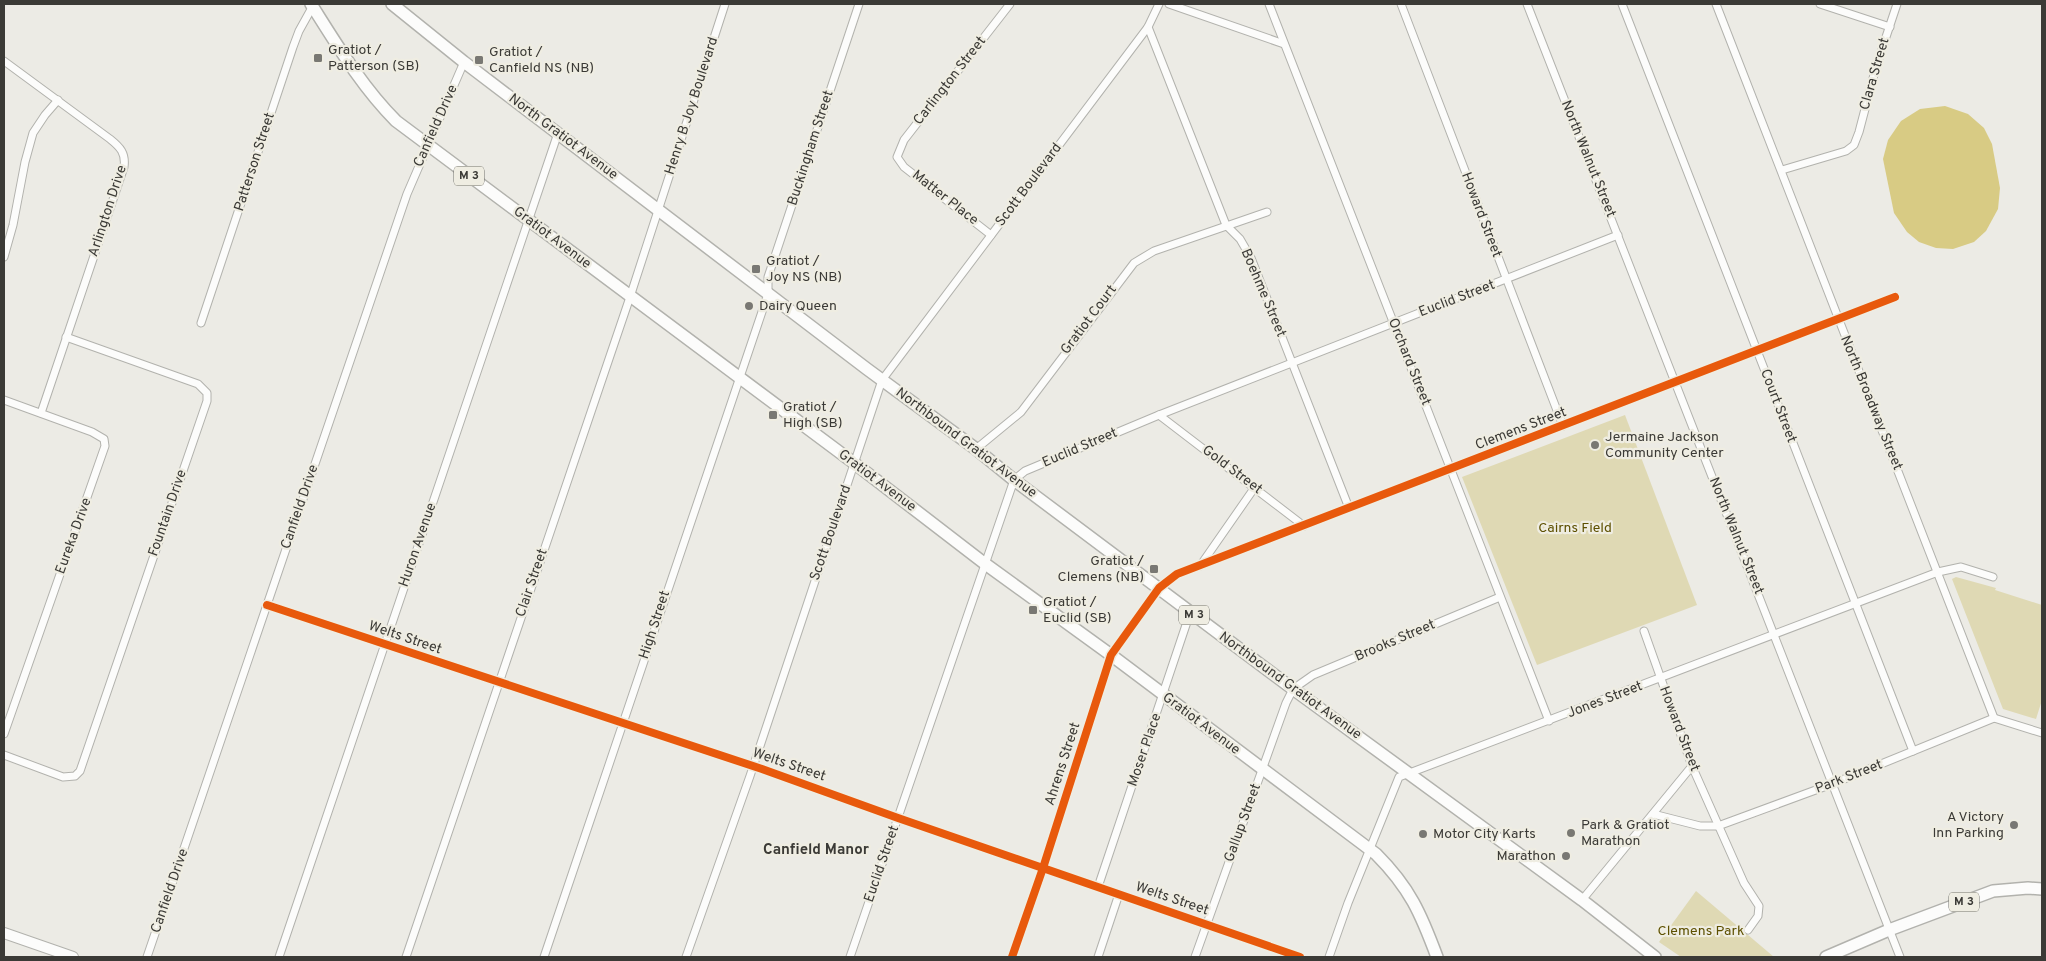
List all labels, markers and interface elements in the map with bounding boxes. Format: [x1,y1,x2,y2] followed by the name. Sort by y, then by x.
[910,33,990,129] street label: Carlington Street
[662,35,722,177] street label: Henry B Joy Boulevard
[1857,36,1893,112] street label: Clara Street
[328,42,419,75] place label: Gratiot / Patterson (SB)
[489,44,594,77] place label: Gratiot / Canfield NS (NB)
[312,52,324,64] marker: Gratiot / Patterson (SB)
[473,54,485,66] marker: Gratiot / Canfield NS (NB)
[410,82,462,170] street label: Canfield Drive
[784,88,838,208] street label: Buckingham Street
[505,90,621,184] street label: North Gratiot Avenue
[1557,98,1619,220] street label: North Walnut Street
[231,110,279,214] street label: Patterson Street
[992,140,1066,230] street label: Scott Boulevard
[85,163,131,259] street label: Arlington Drive
[454,167,484,186] road number: M 3
[909,167,981,229] street label: Matter Place
[1457,170,1505,260] street label: Howard Street
[510,203,594,273] street label: Gratiot Avenue
[1237,246,1289,340] street label: Boehme Street
[766,253,842,286] place label: Gratiot / Joy NS (NB)
[750,263,762,275] marker: Gratiot / Joy NS (NB)
[1417,277,1497,321] street label: Euclid Street
[1057,282,1121,358] street label: Gratiot Court
[759,298,837,315] place label: Dairy Queen
[743,300,755,312] marker: Dairy Queen
[1384,316,1434,408] street label: Orchard Street
[1836,333,1906,473] street label: North Broadway Street
[1756,367,1800,445] street label: Court Street
[892,384,1040,502] street label: Northbound Gratiot Avenue
[783,399,842,432] place label: Gratiot / High (SB)
[1473,404,1569,454] street label: Clemens Street
[767,409,779,421] marker: Gratiot / High (SB)
[1040,425,1120,471] street label: Euclid Street
[1605,429,1724,462] place label: Jermaine Jackson Community Center
[1589,439,1601,451] marker: Jermaine Jackson Community Center
[1199,442,1265,498] street label: Gold Street
[835,446,919,516] street label: Gratiot Avenue
[278,463,322,551] street label: Canfield Drive
[145,467,191,559] street label: Fountain Drive
[1705,475,1767,597] street label: North Walnut Street
[807,483,855,583] street label: Scott Boulevard
[52,496,96,576] street label: Eureka Drive
[396,501,440,589] street label: Huron Avenue
[1538,520,1612,537] park label: Cairns Field
[512,547,552,619] street label: Clair Street
[1058,553,1144,586] place label: Gratiot / Clemens (NB)
[1148,563,1160,575] marker: Gratiot / Clemens (NB)
[636,589,674,661] street label: High Street
[1043,594,1112,627] place label: Gratiot / Euclid (SB)
[1027,604,1039,616] marker: Gratiot / Euclid (SB)
[1179,606,1209,624] road number: M 3
[1352,616,1438,666] street label: Brooks Street
[366,618,444,658] street label: Welts Street
[1215,628,1365,744] street label: Northbound Gratiot Avenue
[1565,678,1645,722] street label: Jones Street
[1655,684,1703,774] street label: Howard Street
[1159,689,1243,759] street label: Gratiot Avenue
[1125,711,1165,789] street label: Moser Place
[1042,720,1084,808] street label: Ahrens Street
[750,745,828,785] street label: Welts Street
[1813,756,1885,798] street label: Park Street
[1221,782,1265,864] street label: Gallup Street
[1932,809,2004,842] place label: A Victory Inn Parking
[1581,817,1669,850] place label: Park & Gratiot Marathon
[2008,819,2020,831] marker: A Victory Inn Parking
[861,823,903,905] street label: Euclid Street
[1433,826,1536,843] place label: Motor City Karts
[1565,827,1577,839] marker: Park & Gratiot Marathon
[1417,828,1429,840] marker: Motor City Karts
[763,841,870,860] district label: Canfield Manor
[148,847,192,935] street label: Canfield Drive
[1497,848,1556,865] place label: Marathon
[1560,850,1572,862] marker: Marathon
[1133,879,1211,919] street label: Welts Street
[1949,892,1979,912] road number: M 3
[1658,923,1744,940] park label: Clemens Park

